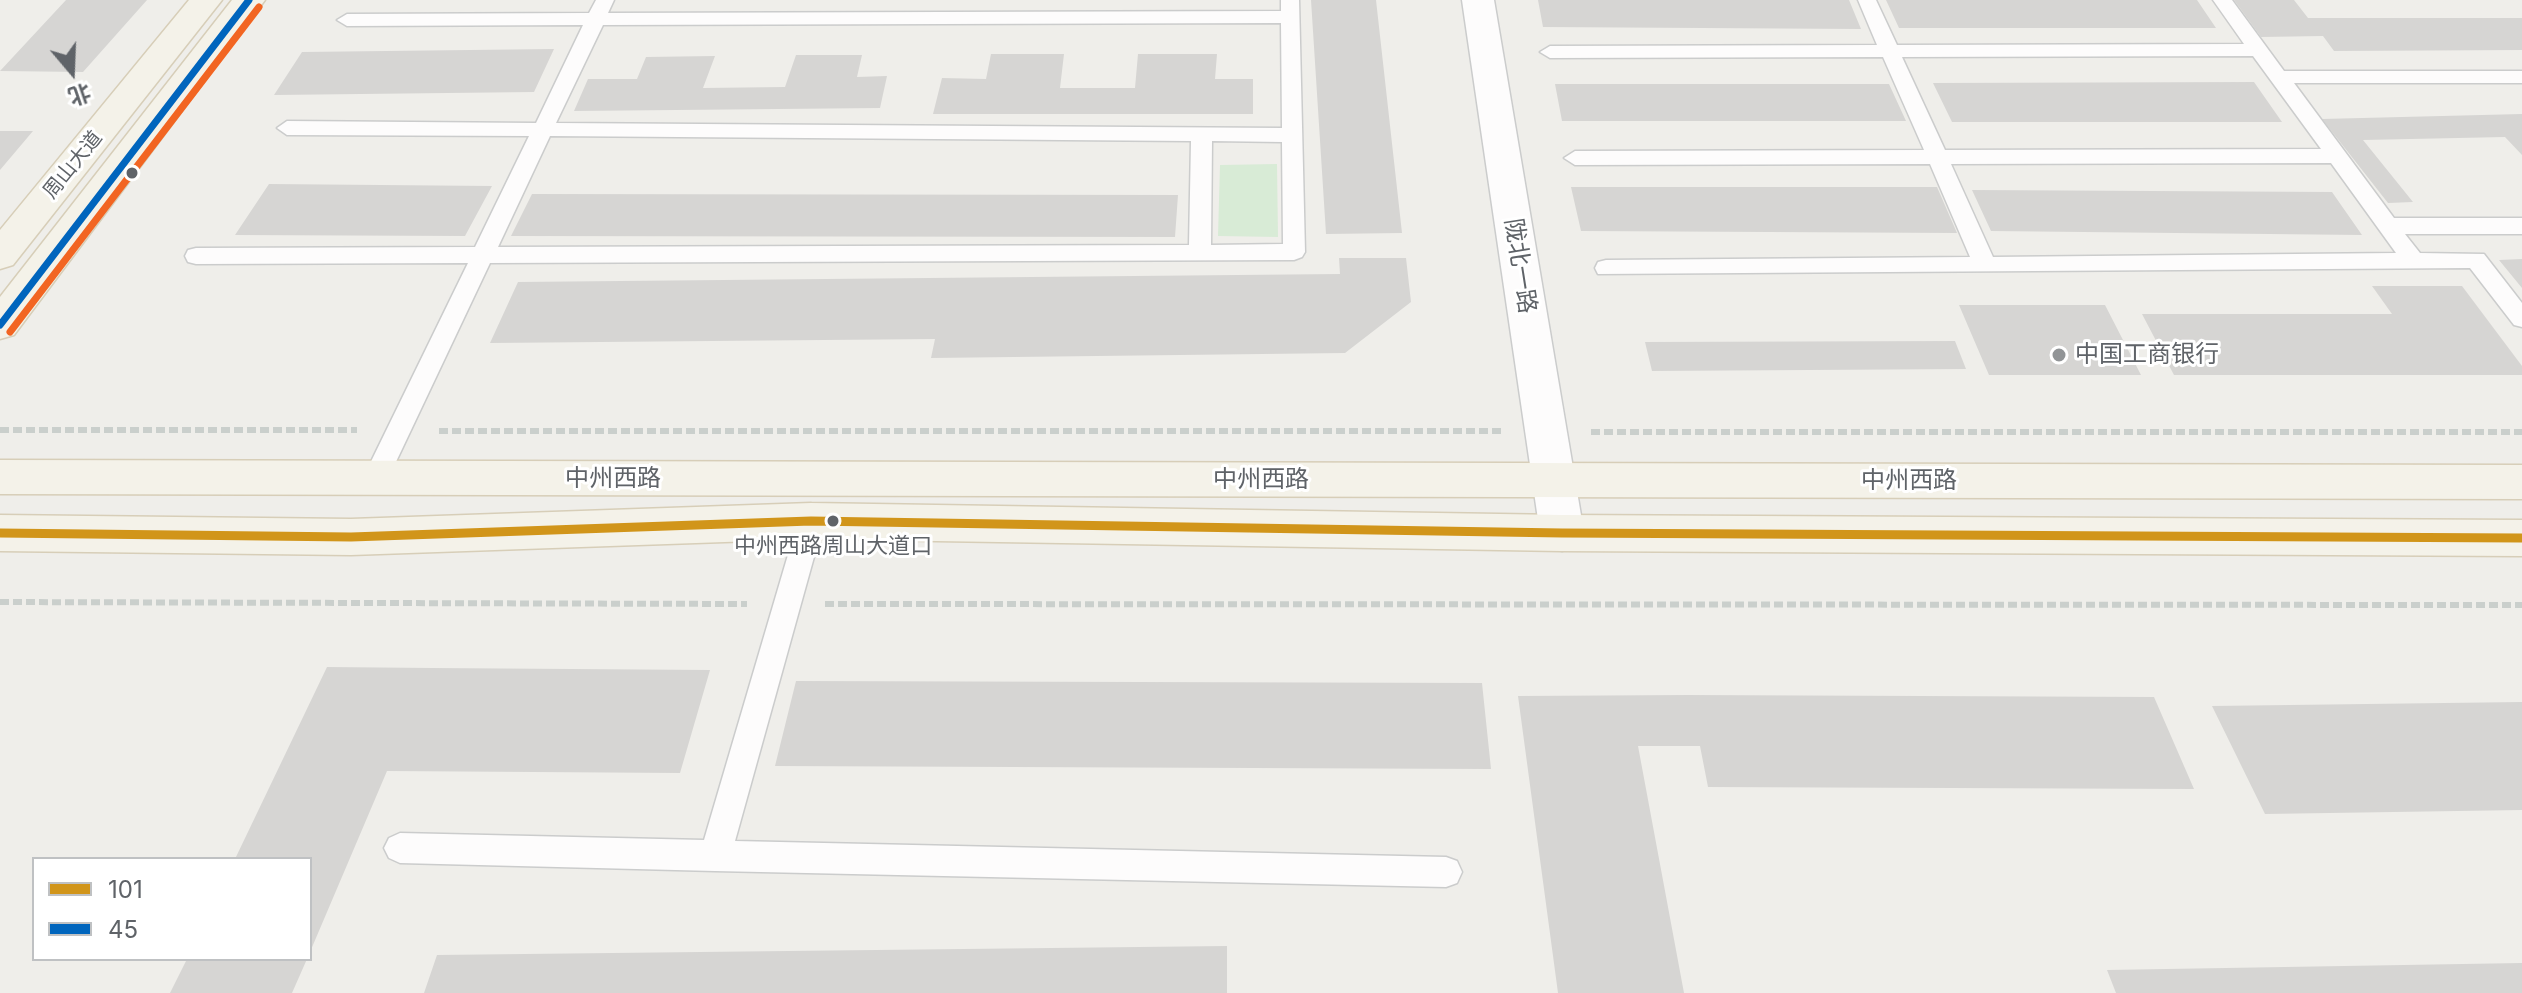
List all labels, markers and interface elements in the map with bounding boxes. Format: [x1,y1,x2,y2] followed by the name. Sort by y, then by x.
[32,32,112,112] north arrow
[65,79,94,111] text: 北
[39,126,107,204] street label: 周山大道
[124,165,140,181] unlabelled marker
[1498,216,1542,316] street label: 陇北一路
[2075,341,2219,369] place label: 中国工商银行
[2050,346,2068,364] marker: 中国工商银行
[565,465,661,493] street label: 中州西路
[1213,466,1309,494] street label: 中州西路
[1861,467,1957,495] street label: 中州西路
[825,513,841,529] marker: 中州西路周山大道口
[734,533,932,559] place label: 中州西路周山大道口
[32,857,312,961] legend
[108,875,143,904] text: 101
[108,915,138,944] text: 45

